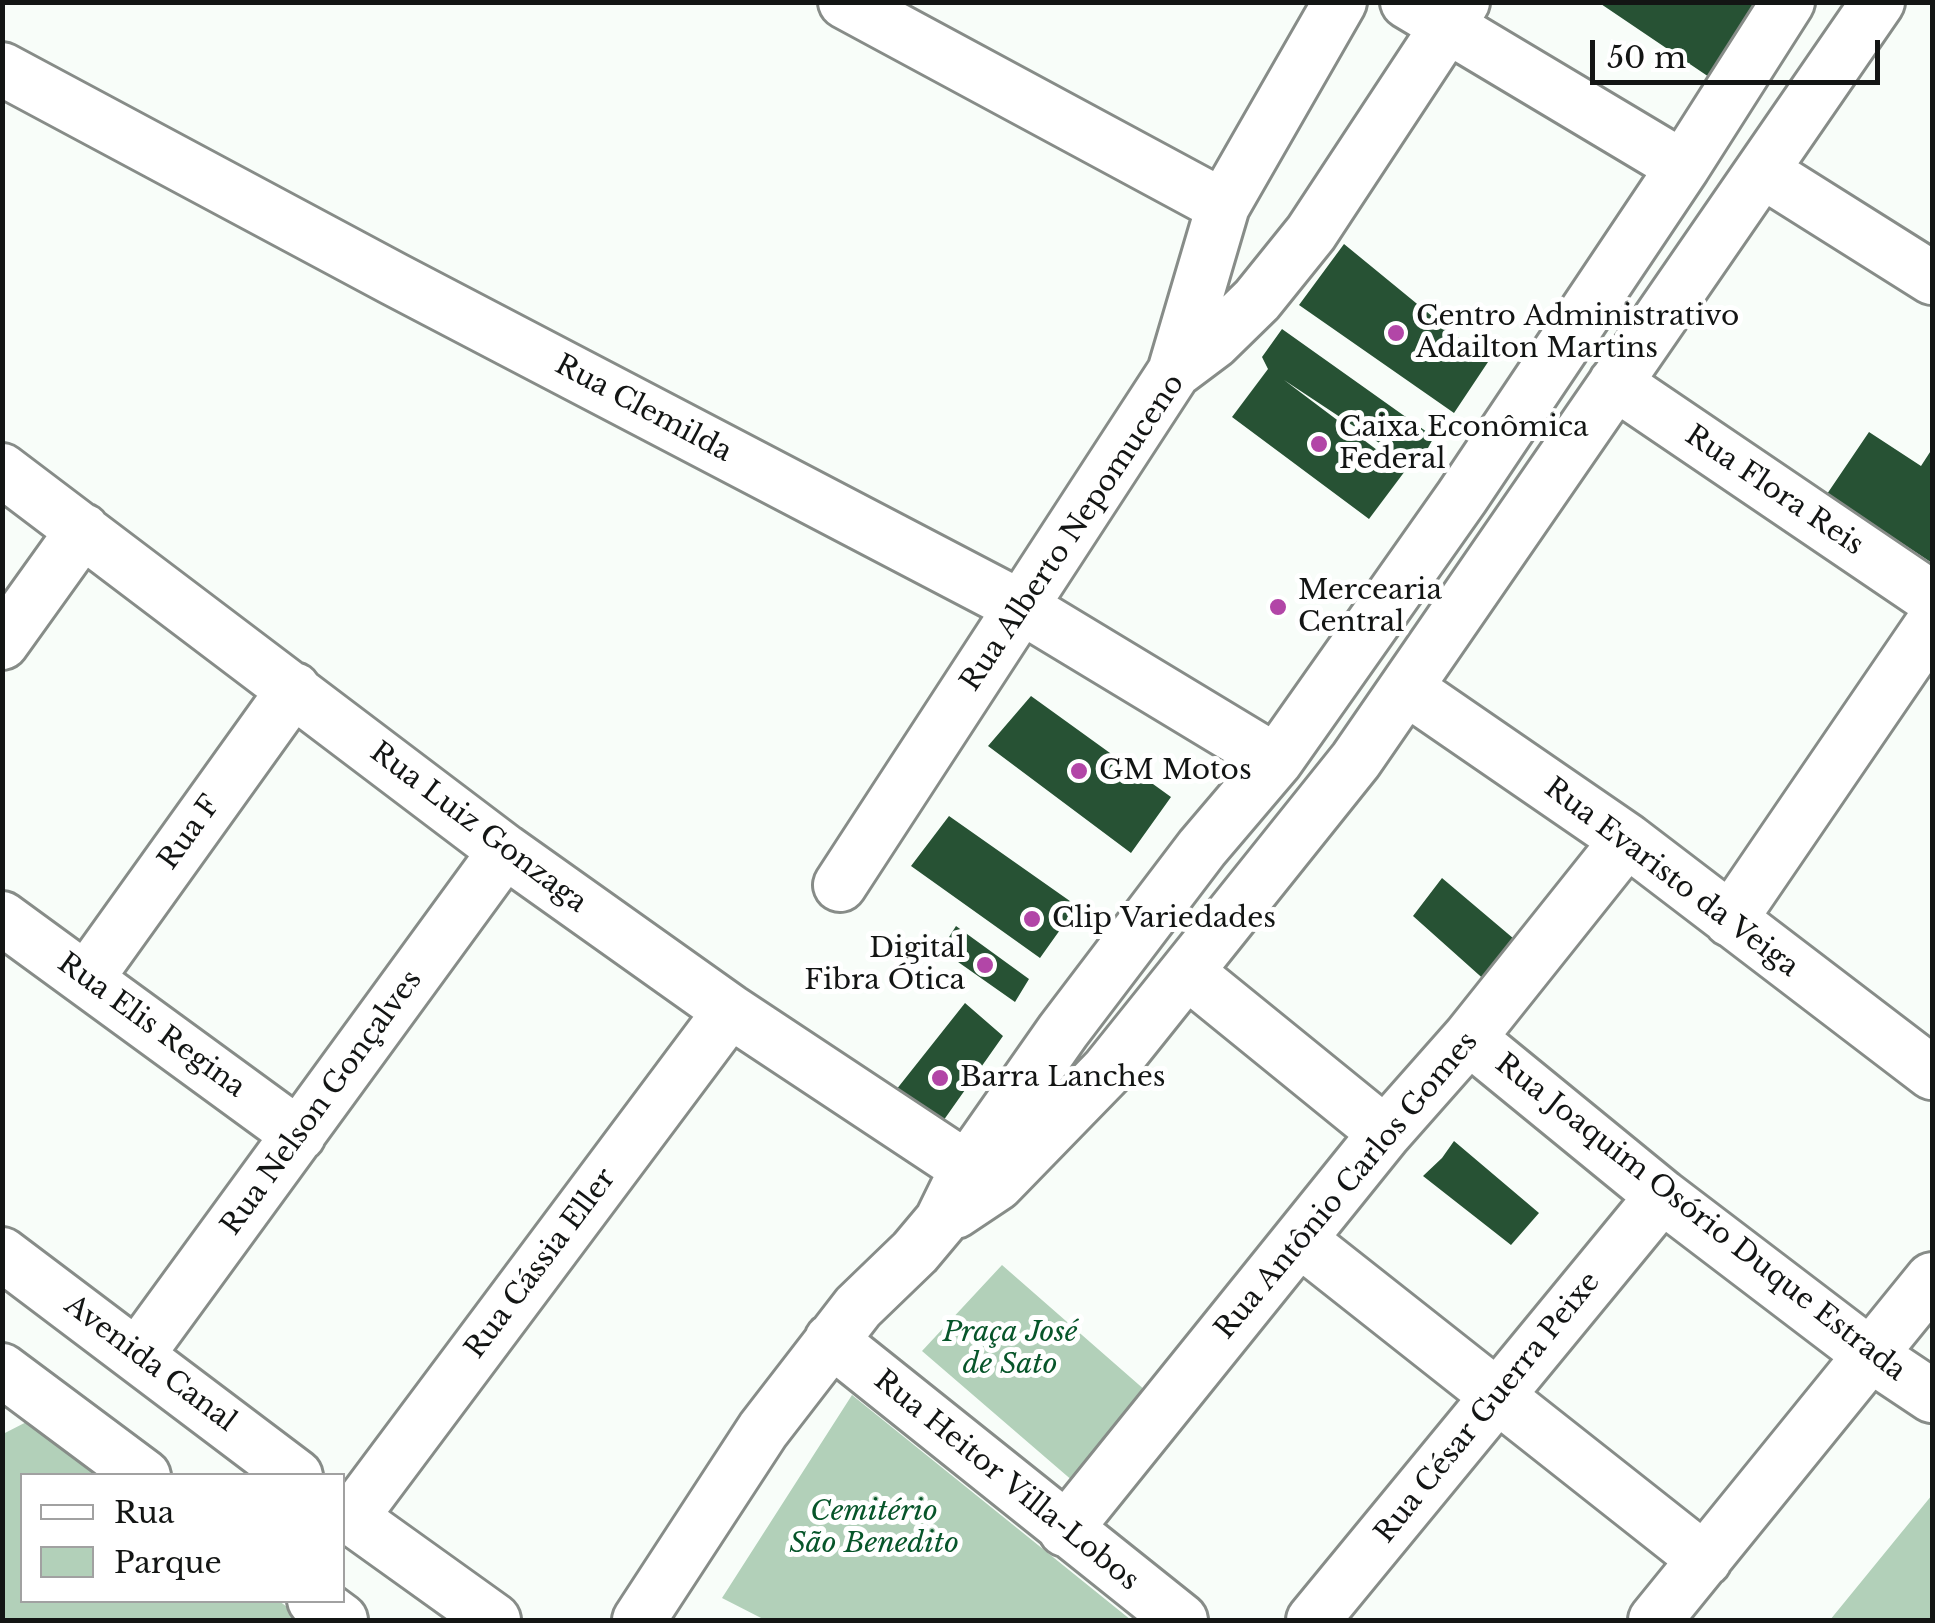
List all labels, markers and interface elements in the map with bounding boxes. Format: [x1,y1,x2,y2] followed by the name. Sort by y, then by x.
[1595,20,1885,82] scale bar
[1607,39,1686,76] text: 50 m
[1416,300,1739,366] place label: Centro Administrativo Adailton Martins
[1385,322,1407,344] marker: Centro Administrativo Adailton Martins
[549,348,737,470] street label: Rua Clemilda
[954,368,1192,698] street label: Rua Alberto Nepomuceno
[1339,411,1588,477] place label: Caixa Econômica Federal
[1679,419,1869,563] street label: Rua Flora Reis
[1308,433,1330,455] marker: Caixa Econômica Federal
[1298,574,1442,640] place label: Mercearia Central
[1267,596,1289,618] marker: Mercearia Central
[363,736,593,920] street label: Rua Luiz Gonzaga
[1099,754,1252,788] place label: GM Motos
[1068,760,1090,782] marker: GM Motos
[1538,772,1804,984] street label: Rua Evaristo da Veiga
[152,789,228,877] street label: Rua F
[1052,902,1276,936] place label: Clip Variedades
[1021,908,1043,930] marker: Clip Variedades
[804,932,965,998] place label: Digital Fibra Ótica
[51,947,251,1105] street label: Rua Elis Regina
[974,954,996,976] marker: Digital Fibra Ótica
[215,964,429,1242] street label: Rua Nelson Gonçalves
[1209,1026,1485,1346] street label: Rua Antônio Carlos Gomes
[1488,1047,1912,1389] street label: Rua Joaquim Osório Duque Estrada
[960,1061,1165,1095] place label: Barra Lanches
[929,1067,951,1089] marker: Barra Lanches
[459,1163,623,1365] street label: Rua Cássia Eller
[1368,1266,1608,1550] street label: Rua César Guerra Peixe
[58,1289,242,1439] street label: Avenida Canal
[942,1316,1078,1382] park label: Praça José de Sato
[867,1364,1145,1598] street label: Rua Heitor Villa-Lobos
[20,1473,345,1603] legend
[114,1494,174,1531] text: Rua
[789,1495,959,1561] park label: Cemitério São Benedito
[114,1544,222,1581] text: Parque

